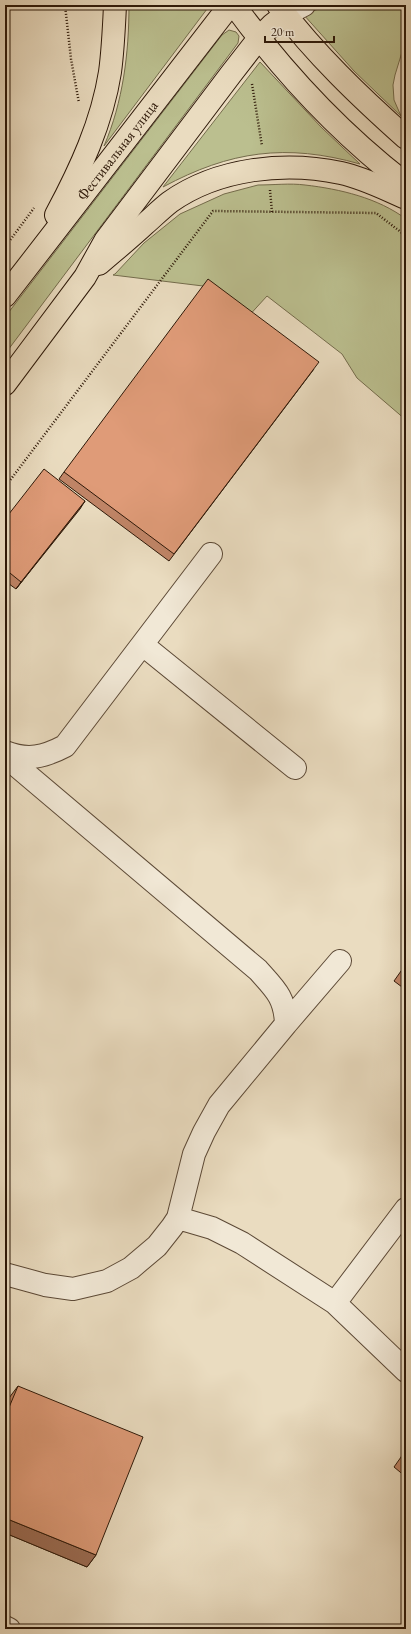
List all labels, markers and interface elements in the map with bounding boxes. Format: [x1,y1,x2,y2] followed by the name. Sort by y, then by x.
[265,18,334,44] scale bar
[271,24,295,40] text: 20 m
[73,96,162,204] street label: Фестивальная улица

